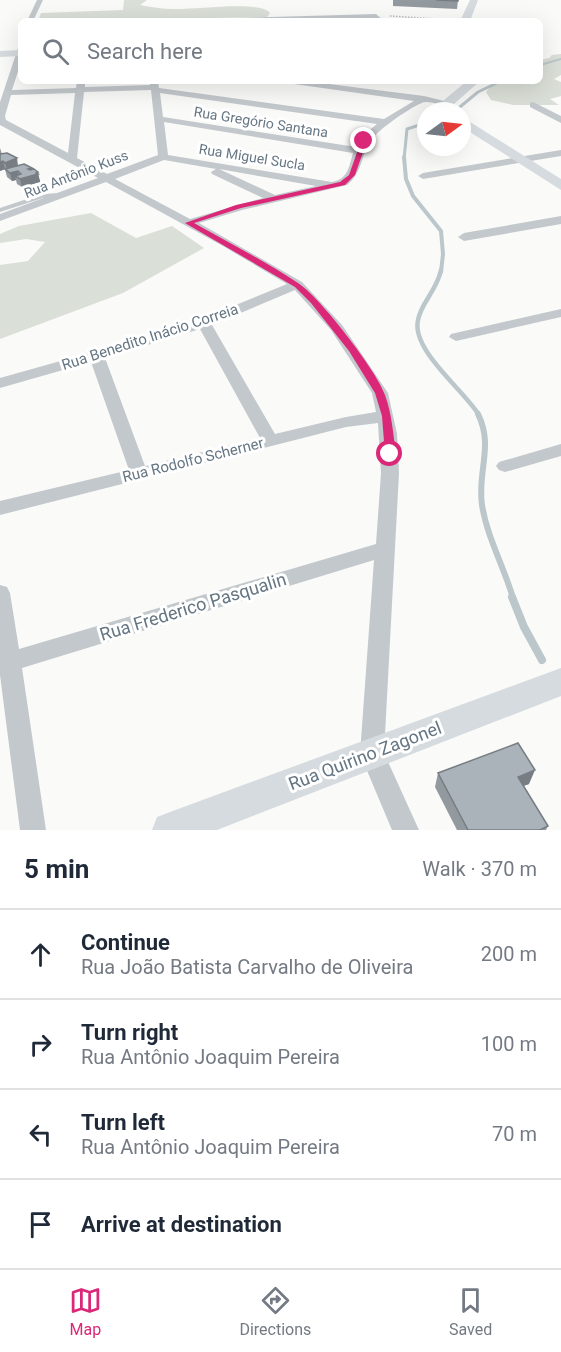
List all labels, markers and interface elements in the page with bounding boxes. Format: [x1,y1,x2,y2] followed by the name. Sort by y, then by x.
[18,18,543,84] search box
[39,35,72,68] icon: search
[87,39,203,64] text: Search here
[417,102,471,156] north arrow
[193,103,329,141] street label: Rua Gregório Santana
[350,127,376,153] route end
[198,141,306,173] street label: Rua Miguel Sucla
[22,147,130,201] street label: Rua Antônio Kuss
[59,300,241,374] street label: Rua Benedito Inácio Correia
[121,434,265,486] street label: Rua Rodolfo Scherner
[376,440,402,466] route start
[97,568,289,645] street label: Rua Frederico Pasqualin
[285,717,444,794] street label: Rua Quirino Zagonel
[24,854,89,884] text: 5 min
[422,857,537,881] text: Walk · 370 m
[81,930,170,955] text: Continue
[24,938,57,971] icon: ahead
[481,942,537,966] text: 200 m
[81,955,413,979] text: Rua João Batista Carvalho de Oliveira
[81,1020,178,1045] text: Turn right
[24,1028,57,1061] icon: right
[481,1032,537,1056] text: 100 m
[81,1045,340,1069] text: Rua Antônio Joaquim Pereira
[81,1110,165,1135] text: Turn left
[24,1118,57,1151] icon: left
[492,1122,537,1146] text: 70 m
[81,1135,340,1159] text: Rua Antônio Joaquim Pereira
[24,1208,57,1241] icon: arrive
[81,1212,282,1237] text: Arrive at destination
[69,1284,102,1339] tab: Map
[239,1284,311,1339] tab: Directions
[449,1284,492,1339] tab: Saved

